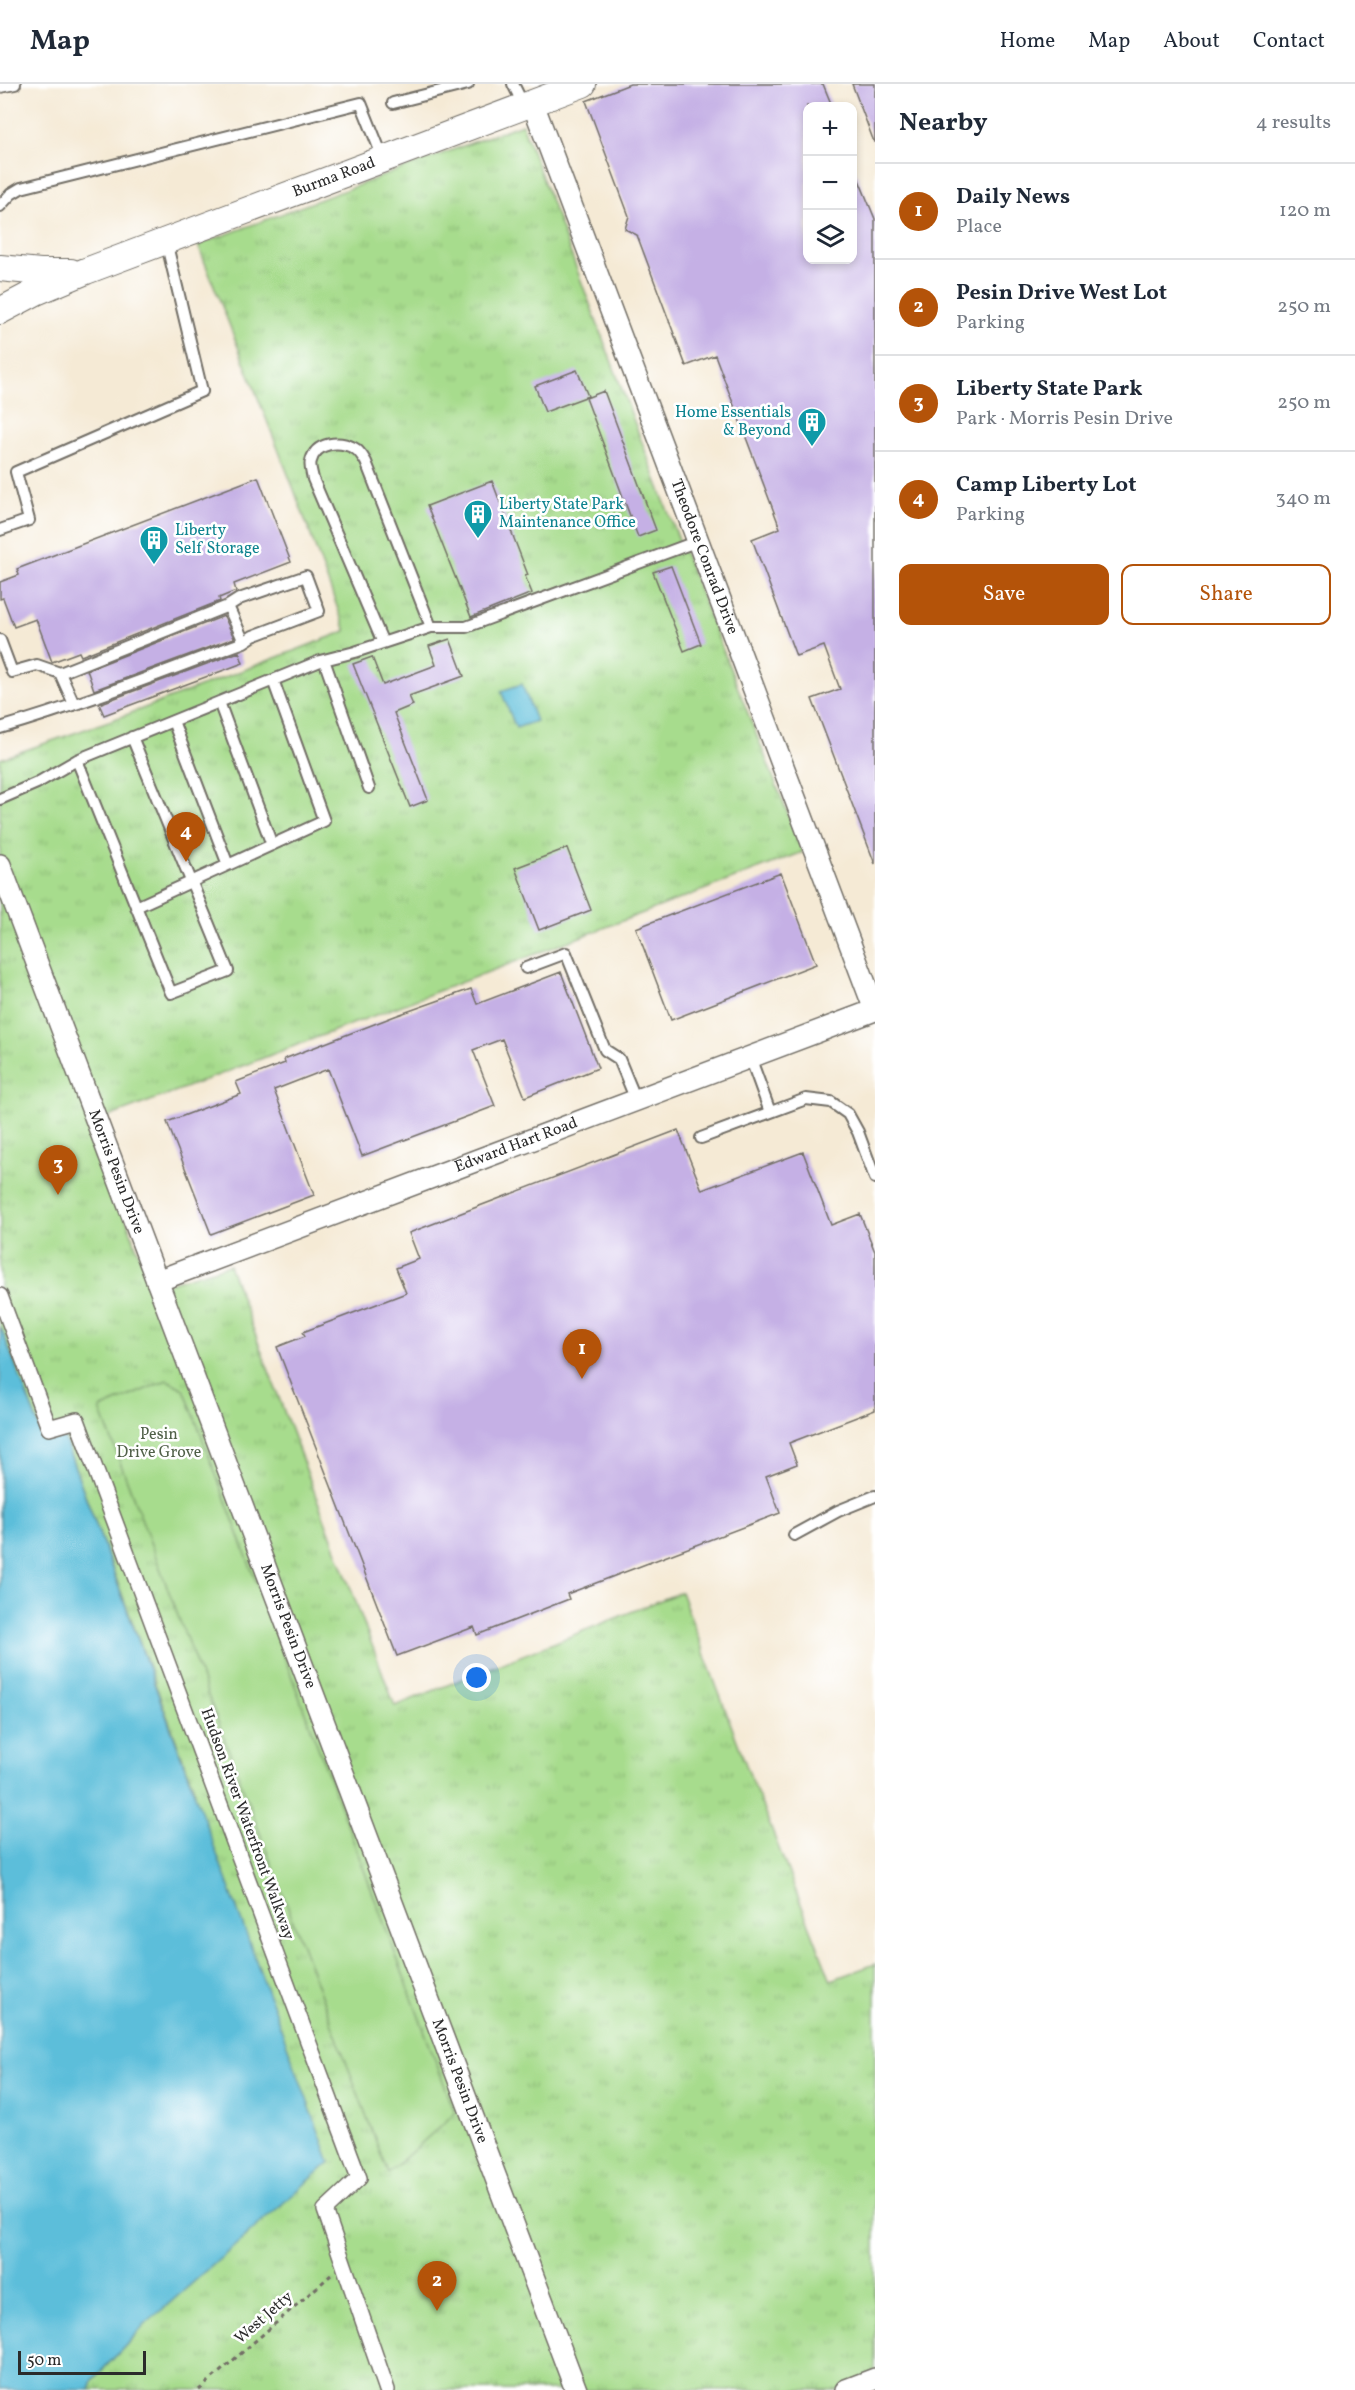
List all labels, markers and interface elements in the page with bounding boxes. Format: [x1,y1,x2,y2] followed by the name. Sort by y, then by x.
[30,22,90,61] text: Map
[1000,27,1055,56] text: Home
[1088,27,1130,56] text: Map
[1163,27,1220,56] text: About
[1253,27,1325,56] text: Contact
[803,102,857,264] map controls
[803,102,857,156] button: +
[899,105,988,141] text: Nearby
[1256,109,1331,137] text: 4 results
[289,152,379,203] street label: Burma Road
[803,156,857,210] button: −
[956,182,1070,213] text: Daily News
[914,197,923,225] text: 1
[1279,197,1331,225] text: 120 m
[803,210,857,264] button: layers
[956,213,1002,241] text: Place
[956,278,1167,309] text: Pesin Drive West Lot
[913,293,924,321] text: 2
[1277,293,1331,321] text: 250 m
[956,309,1025,337] text: Parking
[956,374,1143,405] text: Liberty State Park
[913,389,924,417] text: 3
[1277,389,1331,417] text: 250 m
[675,402,791,442] place label: Home Essentials & Beyond
[956,405,1173,433] text: Park · Morris Pesin Drive
[796,406,828,448] building icon: Home Essentials & Beyond
[956,470,1136,501] text: Camp Liberty Lot
[665,476,743,638] street label: Theodore Conrad Drive
[912,485,925,513] text: 4
[1275,485,1331,513] text: 340 m
[499,494,636,534] place label: Liberty State Park Maintenance Office
[462,498,494,540] building icon: Liberty State Park Maintenance Office
[956,501,1025,529] text: Parking
[175,520,260,560] place label: Liberty Self Storage
[138,524,170,566] building icon: Liberty Self Storage
[899,564,1109,625] button: Save
[1121,564,1331,625] button: Share
[166,812,206,862] pin: 4
[82,1106,149,1237] street label: Morris Pesin Drive
[452,1112,581,1179] street label: Edward Hart Road
[38,1146,78,1195] pin: 3
[562,1330,602,1379] pin: 1
[117,1424,201,1464] park label: Pesin Drive Grove
[254,1561,321,1692] street label: Morris Pesin Drive
[462,1663,491,1692] your location
[195,1705,299,1943] street label: Hudson River Waterfront Walkway
[426,2016,493,2147] street label: Morris Pesin Drive
[418,2262,456,2311] pin: 2
[230,2286,298,2349] street label: West Jetty
[18,2348,146,2376] scale bar
[27,2350,61,2372] text: 50 m

